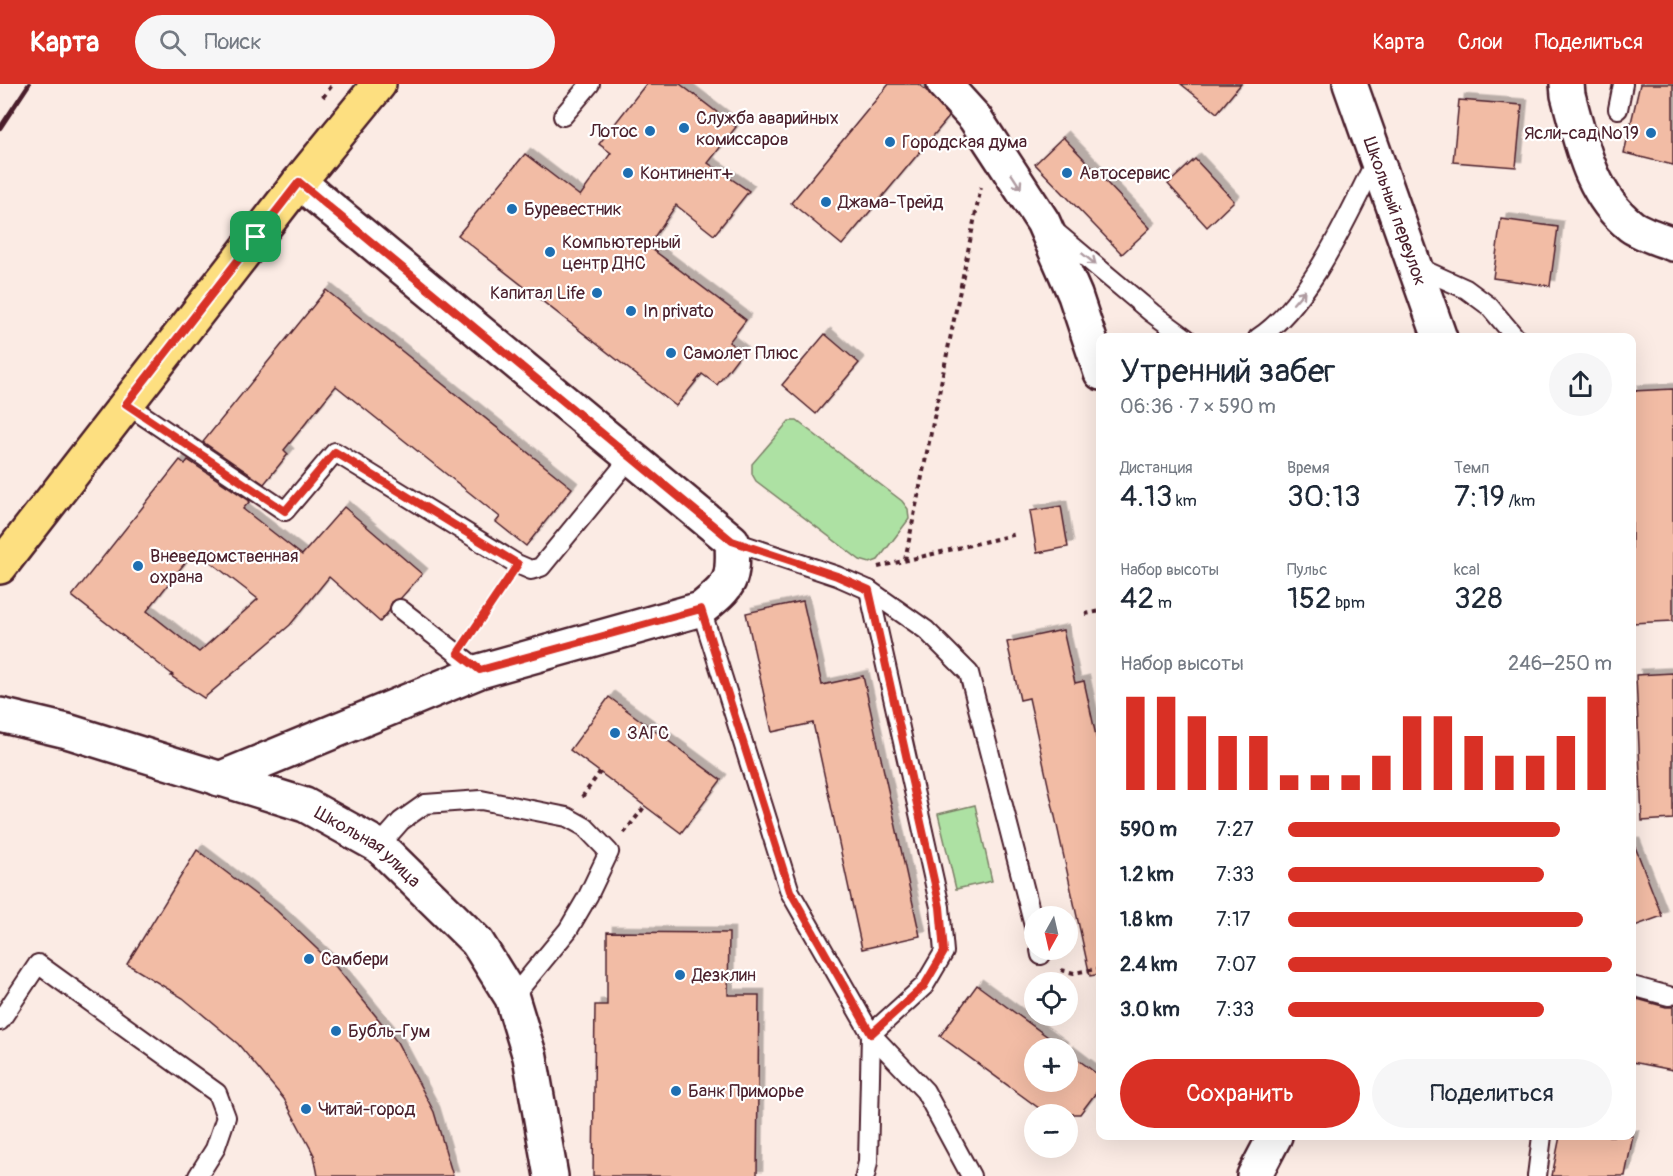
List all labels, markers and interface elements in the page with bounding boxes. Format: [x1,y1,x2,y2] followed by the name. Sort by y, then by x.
[135,15,555,69] search box
[30,25,99,60] text: Карта
[156,26,189,59] icon: search
[204,28,262,56] text: Поиск
[1372,29,1424,56] text: Карта
[1457,29,1502,56] text: Слои
[1535,29,1643,56] text: Поделиться
[696,107,839,151] place label: Служба аварийных комиссаров
[589,120,638,143] place label: Лотос
[677,121,691,135] marker: Служба аварийных комиссаров
[1524,122,1639,145] place label: Ясли-сад №19
[643,124,657,138] marker: Лотос
[1644,126,1658,140] marker: Ясли-сад №19
[902,131,1027,154] place label: Городская дума
[1358,134,1432,289] street label: Школьный переулок
[883,135,897,149] marker: Городская дума
[640,162,733,185] place label: Континент+
[1079,162,1171,185] place label: Автосервис
[621,166,635,180] marker: Континент+
[1060,166,1074,180] marker: Автосервис
[1010,173,1023,190] one-way arrow
[837,191,944,214] place label: Джама-Трейд
[819,195,833,209] marker: Джама-Трейд
[524,198,622,221] place label: Буревестник
[505,202,519,216] marker: Буревестник
[230,211,281,262] pin
[239,220,272,253] icon: arrive
[562,231,681,275] place label: Компьютерный центр ДНС
[543,245,557,259] marker: Компьютерный центр ДНС
[1081,253,1097,266] one-way arrow
[490,282,585,305] place label: Капитал Life
[590,286,604,300] marker: Капитал Life
[1292,290,1306,305] one-way arrow
[643,300,714,323] place label: In privato
[624,304,638,318] marker: In privato
[683,342,799,365] place label: Самолет Плюс
[664,346,678,360] marker: Самолет Плюс
[1120,351,1336,392] text: Утренний забег
[1549,353,1612,416] button: share
[1120,394,1276,419] text: 06:36 · 7 × 590 m
[1120,458,1193,478] text: Дистанция
[1287,458,1330,478] text: Время
[1454,458,1489,478] text: Темп
[1120,478,1172,515] text: 4.13
[1287,478,1361,515] text: 30:13
[1454,478,1505,515] text: 7:19
[1172,491,1197,511] text: km
[1505,491,1535,511] text: /km
[150,545,298,589] place label: Вневедомственная охрана
[131,559,145,573] marker: Вневедомственная охрана
[1120,560,1219,580] text: Набор высоты
[1287,560,1327,580] text: Пульс
[1454,560,1480,580] text: kcal
[1120,580,1154,617] text: 42
[1287,580,1332,617] text: 152
[1454,580,1503,617] text: 328
[1154,593,1172,613] text: m
[1332,593,1365,613] text: bpm
[1120,651,1244,676] text: Набор высоты
[1508,651,1612,676] text: 246–250 m
[627,722,669,745] place label: ЗАГС
[608,726,622,740] marker: ЗАГС
[311,801,426,892] street label: Школьная улица
[1120,817,1177,842] text: 590 m
[1216,817,1254,842] text: 7:27
[1120,862,1174,887] text: 1.2 km
[1216,862,1254,887] text: 7:33
[1024,906,1078,960] north arrow
[1024,906,1078,1158] map controls
[1120,907,1173,932] text: 1.8 km
[1216,907,1250,932] text: 7:17
[321,948,388,971] place label: Самбери
[302,952,316,966] marker: Самбери
[1120,952,1178,977] text: 2.4 km
[1216,952,1256,977] text: 7:07
[691,964,756,987] place label: Дезклин
[673,968,687,982] marker: Дезклин
[1024,972,1078,1026] button: locate
[1120,997,1180,1022] text: 3.0 km
[1216,997,1254,1022] text: 7:33
[348,1020,430,1043] place label: Бубль-Гум
[329,1024,343,1038] marker: Бубль-Гум
[1024,1038,1078,1092] button: +
[1120,1059,1360,1128] button: Сохранить
[1372,1059,1612,1128] button: Поделиться
[688,1080,804,1103] place label: Банк Приморье
[669,1084,683,1098] marker: Банк Приморье
[318,1098,415,1121] place label: Читай-город
[299,1102,313,1116] marker: Читай-город
[1024,1104,1078,1158] button: −

